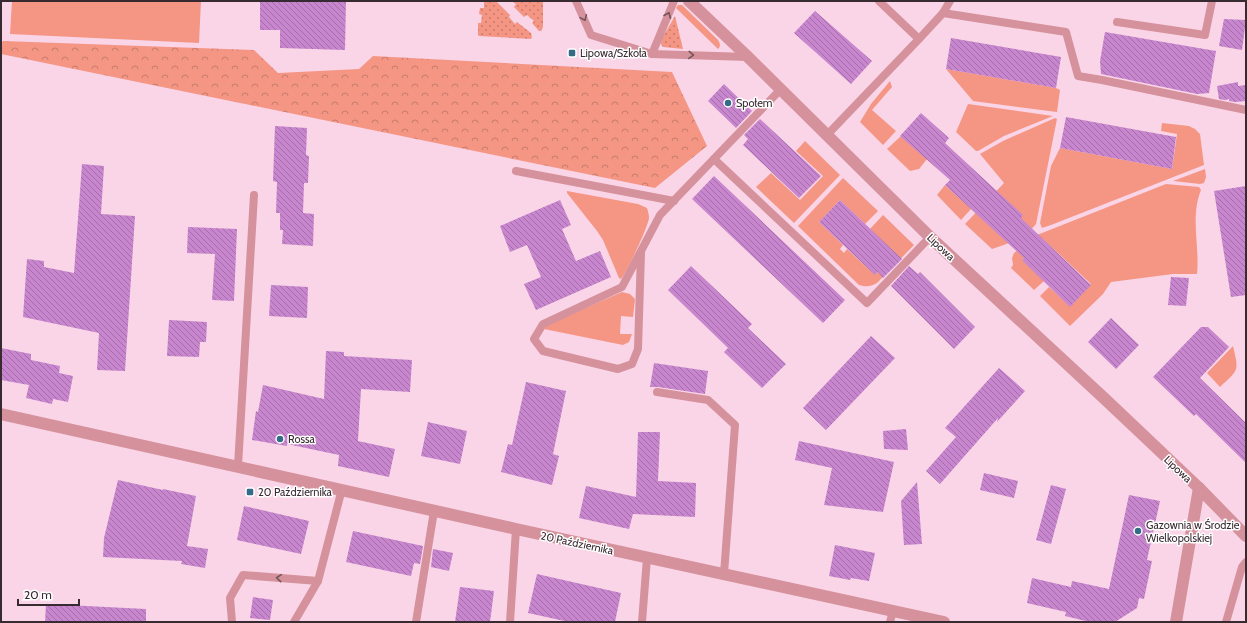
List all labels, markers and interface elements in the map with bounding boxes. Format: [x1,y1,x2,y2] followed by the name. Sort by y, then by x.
[664,11,672,18] one-way arrow
[579,14,587,21] one-way arrow
[580,46,648,60] place label: Lipowa/Szkoła
[567,48,577,58] marker: Lipowa/Szkoła
[688,51,694,59] one-way arrow
[736,96,773,110] place label: Społem
[723,98,733,108] marker: Społem
[924,231,958,264] street label: Lipowa
[288,432,316,446] place label: Rossa
[275,434,285,444] marker: Rossa
[1161,453,1195,486] street label: Lipowa
[258,485,333,499] place label: 20 Października
[245,487,255,497] marker: 20 Października
[1146,518,1240,545] place label: Gazownia w Środzie Wielkopolskiej
[1133,526,1143,536] marker: Gazownia w Środzie Wielkopolskiej
[539,528,615,558] street label: 20 Października
[276,574,282,583] one-way arrow
[18,581,79,607] scale bar
[24,587,52,602] text: 20 m

